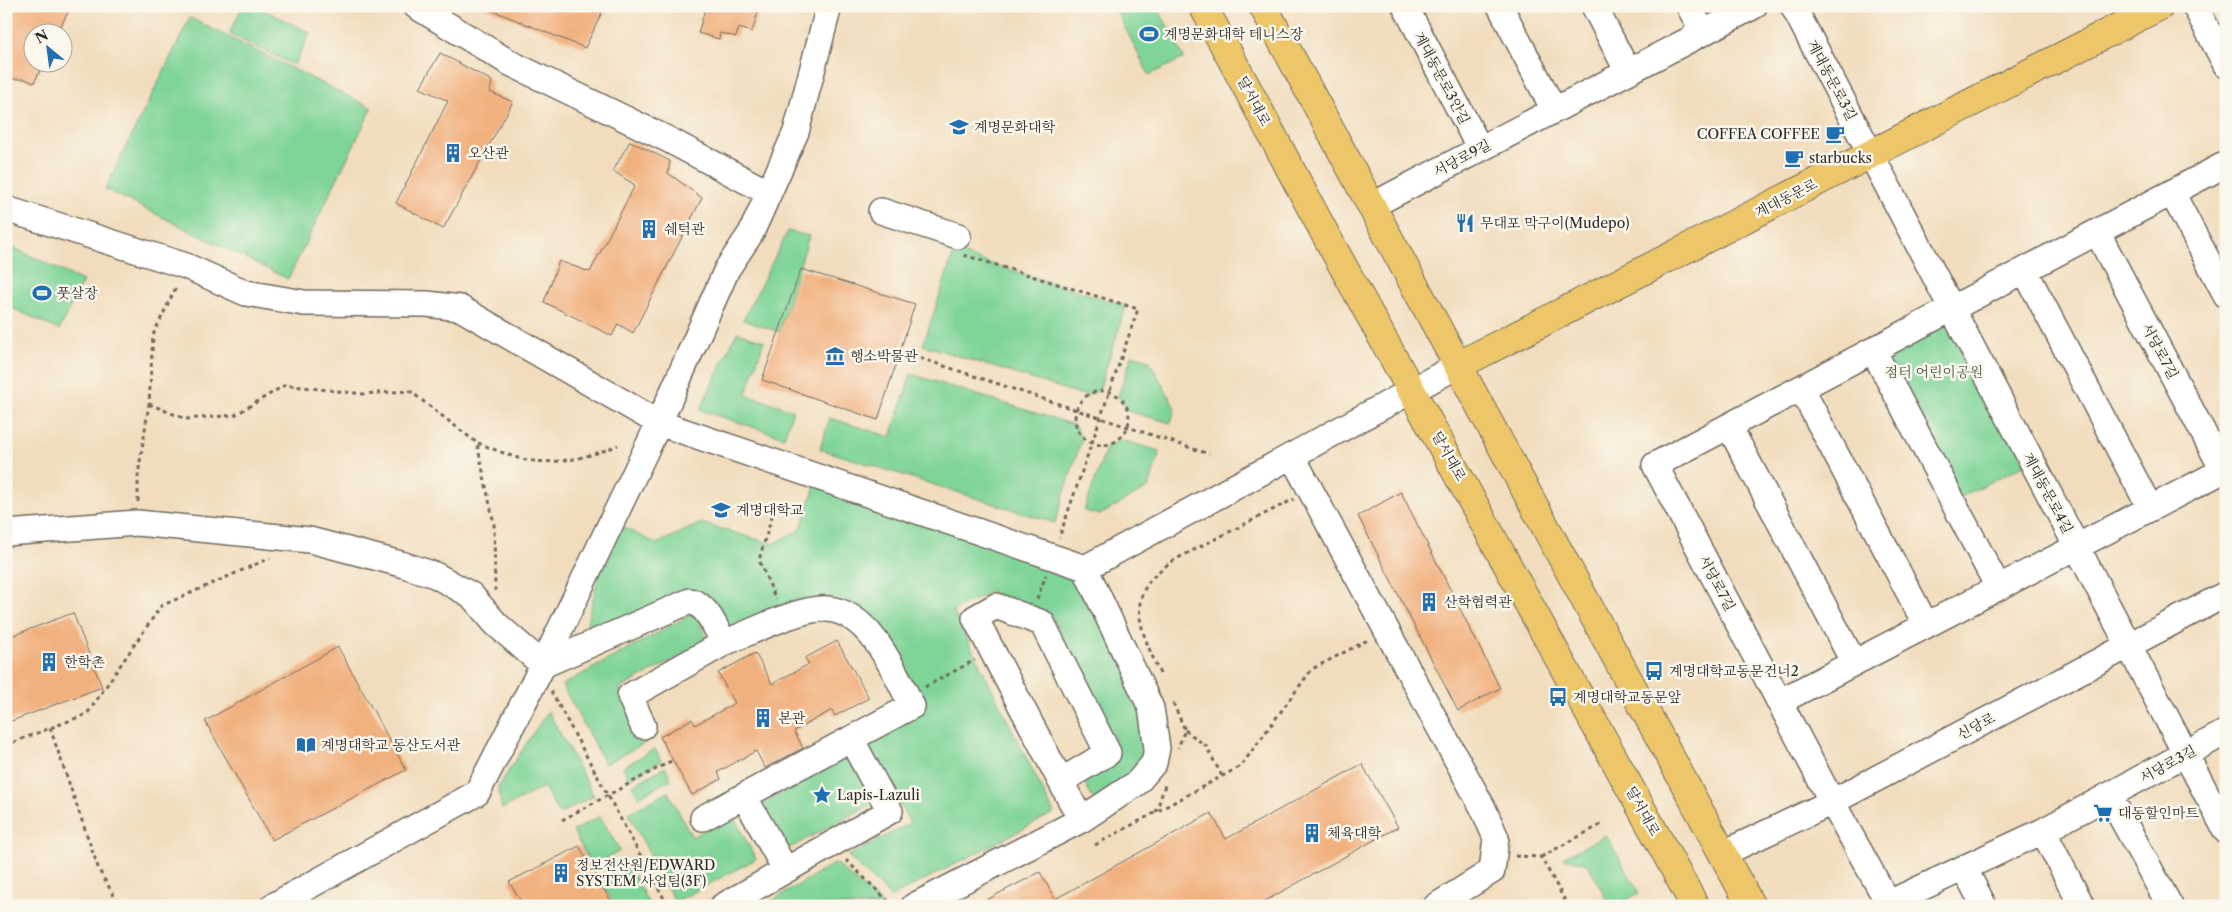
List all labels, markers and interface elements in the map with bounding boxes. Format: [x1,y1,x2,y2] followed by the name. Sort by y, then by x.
[22,22,72,72] north arrow
[1138,23,1160,45] sports icon: 계명문화대학 테니스장
[1164,25,1303,43] place label: 계명문화대학 테니스장
[32,26,51,47] text: N
[1410,29,1474,127] street label: 계대동문로3안길
[1803,37,1861,123] street label: 계대동문로3길
[1233,73,1275,130] street label: 달서대로
[948,116,970,138] school or university icon: 계명문화대학
[974,118,1056,136] place label: 계명문화대학
[1824,123,1846,145] cafe icon: COFFEA COFFEE
[1697,125,1820,143] place label: COFFEA COFFEE
[1430,135,1494,181] street label: 서당로9길
[442,142,464,164] building icon: 오산관
[468,144,509,162] place label: 오산관
[1783,147,1805,169] cafe icon: starbucks
[1809,149,1872,167] place label: starbucks
[1752,174,1821,221] street label: 계대동문로
[1454,212,1476,234] restaurant icon: 무대포 막구이(Mudepo)
[1480,214,1629,232] place label: 무대포 막구이(Mudepo)
[638,218,660,240] building icon: 쉐턱관
[664,220,705,238] place label: 쉐턱관
[31,282,53,304] sports icon: 풋살장
[57,284,98,302] place label: 풋살장
[2138,320,2182,382] street label: 서당로7길
[824,345,846,367] museum icon: 행소박물관
[850,347,918,365] place label: 행소박물관
[1885,363,1983,381] park label: 점터 어린이공원
[1428,428,1470,484] street label: 달서대로
[2019,449,2077,537] street label: 계대동문로4길
[710,499,732,521] school or university icon: 계명대학교
[736,501,804,519] place label: 계명대학교
[1695,552,1739,614] street label: 서당로7길
[1418,591,1440,613] building icon: 산학협력관
[1444,593,1512,611] place label: 산학협력관
[38,651,60,673] building icon: 한학촌
[64,653,105,671] place label: 한학촌
[1643,660,1665,682] bus stop icon: 계명대학교동문건너2
[1669,662,1799,680] place label: 계명대학교동문건너2
[1547,686,1569,708] bus stop icon: 계명대학교동문앞
[1573,688,1682,706] place label: 계명대학교동문앞
[752,707,774,729] building icon: 본관
[1954,708,1999,743] street label: 신당로
[778,709,806,727] place label: 본관
[295,734,317,756] library icon: 계명대학교 동산도서관
[321,736,460,754] place label: 계명대학교 동산도서관
[2137,741,2199,787] street label: 서당로3길
[1622,783,1664,839] street label: 달서대로
[811,784,833,806] place icon: Lapis-Lazuli
[837,786,920,804] place label: Lapis-Lazuli
[2092,802,2114,824] supermarket icon: 대동할인마트
[2118,804,2200,822] place label: 대동할인마트
[1301,822,1323,844] building icon: 체육대학
[1327,824,1382,842] place label: 체육대학
[576,856,715,890] place label: 정보전산원/EDWARD SYSTEM 사업팀(3F)
[550,862,572,884] building icon: 정보전산원/EDWARD SYSTEM 사업팀(3F)

